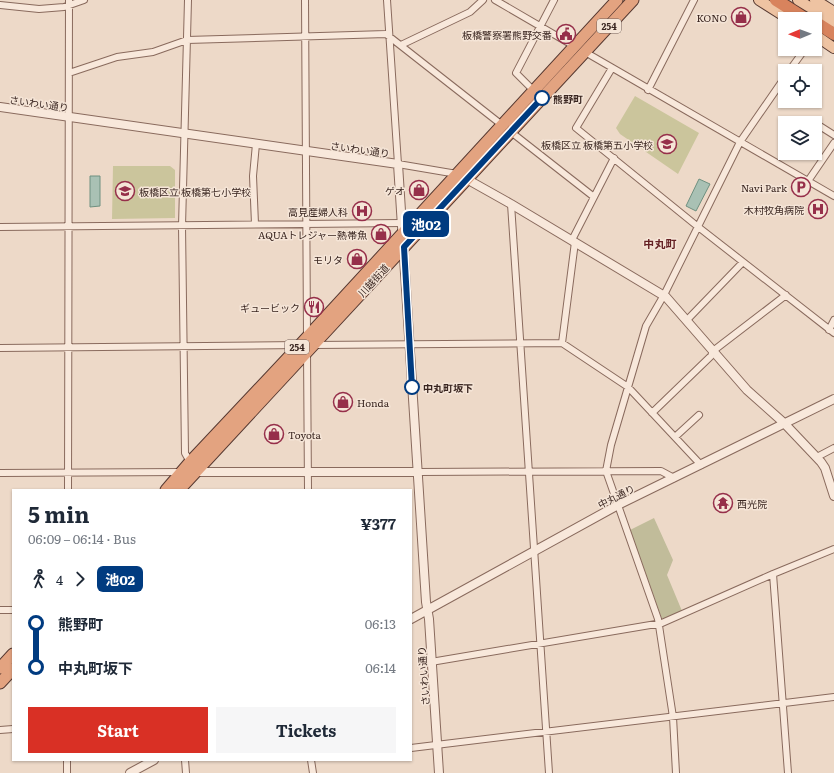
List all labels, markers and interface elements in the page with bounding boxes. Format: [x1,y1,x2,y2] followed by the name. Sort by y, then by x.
[730,6,752,28] shop icon: KONO
[696,10,727,25] place label: KONO
[778,12,822,56] north arrow
[778,12,822,160] map controls
[597,19,621,33] road number: 254
[555,23,577,45] public building icon: 板橋警察署熊野交番
[462,27,552,42] place label: 板橋警察署熊野交番
[778,64,822,108] button: locate
[534,90,550,106] marker: 熊野町
[8,91,70,115] street label: さいわい通り
[553,91,583,106] place label: 熊野町
[778,116,822,160] button: layers
[656,133,678,155] school or university icon: 板橋区立 板橋第五小学校
[329,137,391,161] street label: さいわい通り
[541,137,653,152] place label: 板橋区立 板橋第五小学校
[790,176,812,198] parking icon: Navi Park
[408,179,430,201] shop icon: ゲオ
[114,180,136,202] school or university icon: 板橋区立 板橋第七小学校
[741,180,788,195] place label: Navi Park
[385,183,405,198] place label: ゲオ
[139,184,251,199] place label: 板橋区立 板橋第七小学校
[807,198,829,220] hospital icon: 木村牧角病院
[351,200,373,222] hospital icon: 高見産婦人科
[744,202,804,217] place label: 木村牧角病院
[288,204,348,219] place label: 高見産婦人科
[403,211,449,237] line badge: 池02
[411,214,441,234] text: 池02
[370,223,392,245] shop icon: AQUAトレジャー熱帯魚
[258,227,367,242] place label: AQUAトレジャー熱帯魚
[644,235,677,251] district label: 中丸町
[346,248,368,270] shop icon: モリタ
[313,252,343,267] place label: モリタ
[354,260,392,300] street label: 川越街道
[303,296,325,318] restaurant icon: ギュービック
[240,300,300,315] place label: ギュービック
[285,340,309,354] road number: 254
[404,379,420,395] marker: 中丸町坂下
[423,380,473,395] place label: 中丸町坂下
[332,391,354,413] shop icon: Honda
[357,395,390,410] place label: Honda
[263,423,285,445] shop icon: Toyota
[288,427,322,442] place label: Toyota
[595,480,637,512] street label: 中丸通り
[712,492,734,514] temple icon: 西光院
[737,496,767,511] place label: 西光院
[28,497,90,530] text: 5 min
[360,512,396,535] text: ¥377
[28,529,136,548] text: 06:09 – 06:14 · Bus
[28,568,50,590] icon: walk
[69,568,91,590] icon: forward
[105,569,135,589] text: 池02
[56,570,63,589] text: 4
[58,612,103,635] text: 熊野町
[365,614,396,633] text: 06:13
[413,646,433,706] street label: さいわい通り
[58,656,133,679] text: 中丸町坂下
[365,658,396,677] text: 06:14
[28,707,208,753] button: Start
[216,707,396,753] button: Tickets

